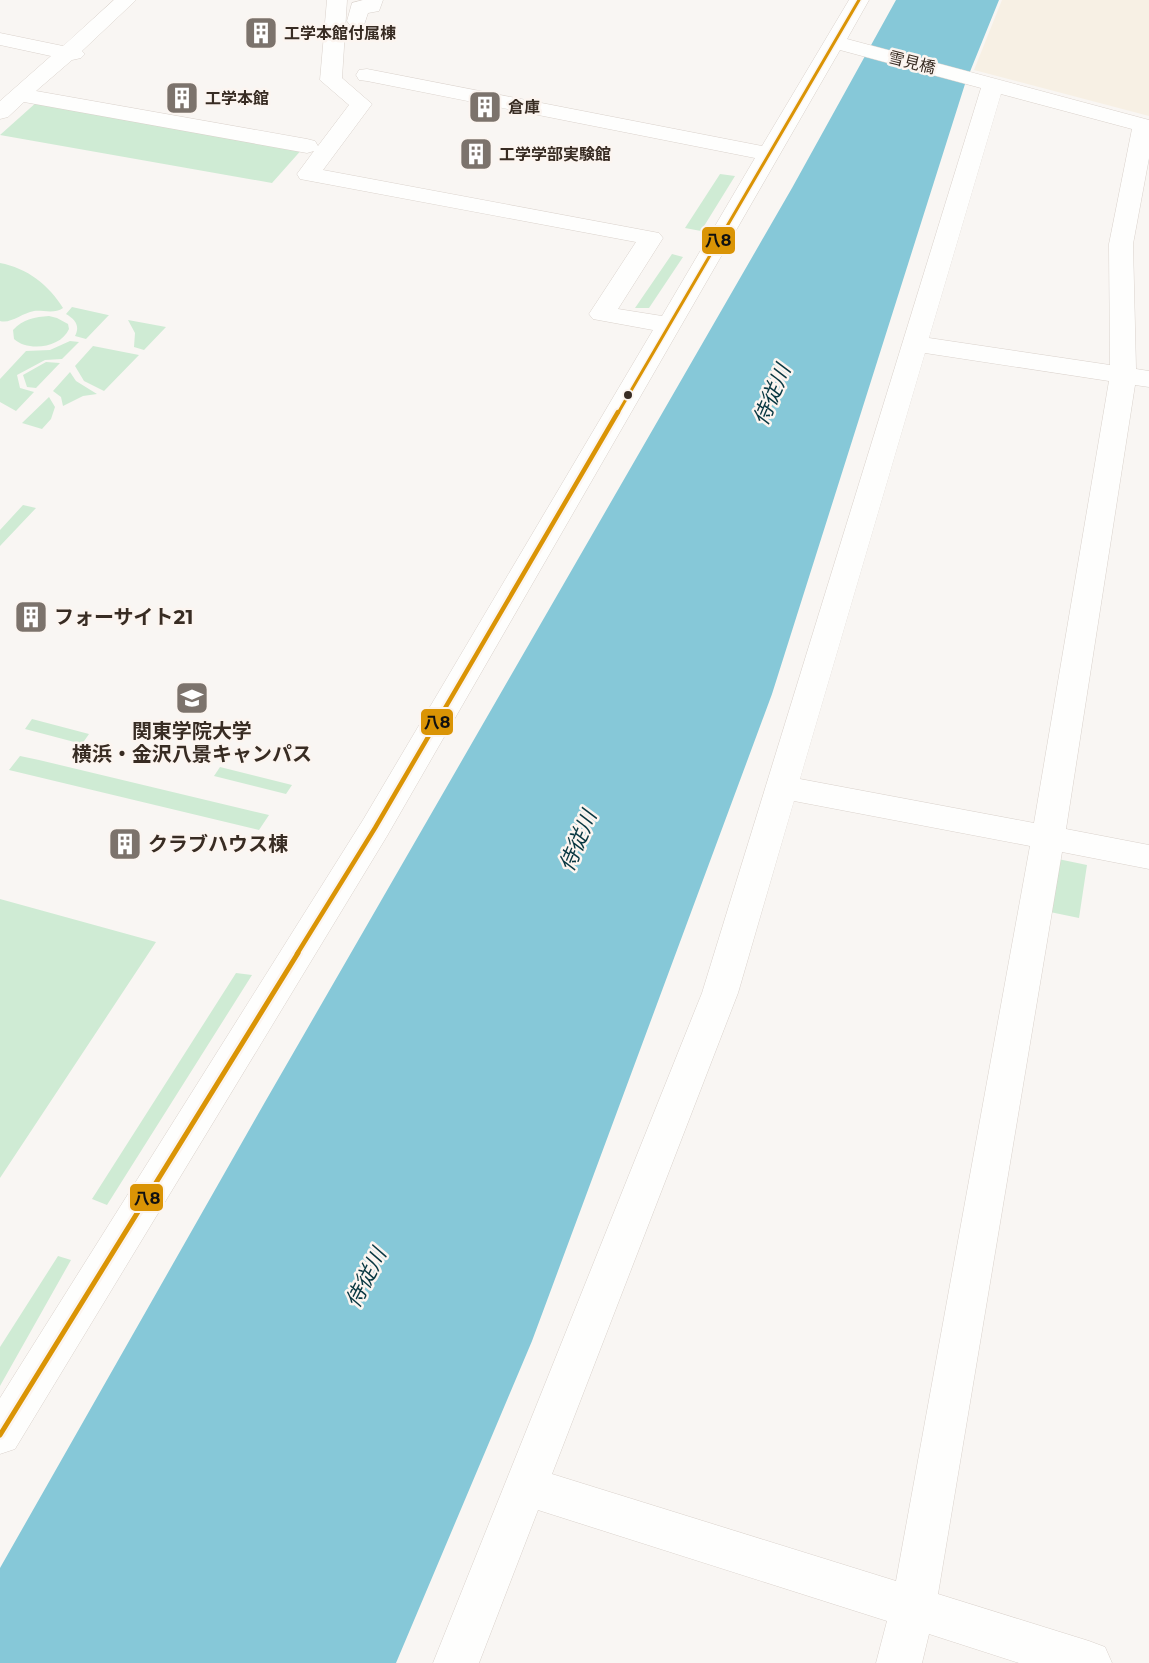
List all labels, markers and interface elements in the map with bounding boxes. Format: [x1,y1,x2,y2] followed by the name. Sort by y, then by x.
[243,15,279,51] building icon: 工学本館付属棟
[284,24,396,43] place label: 工学本館付属棟
[886,47,937,78] street label: 雪見橋
[164,80,200,116] building icon: 工学本館
[205,89,269,108] place label: 工学本館
[467,89,503,125] building icon: 倉庫
[508,98,540,117] place label: 倉庫
[458,136,494,172] building icon: 工学学部実験館
[499,145,611,164] place label: 工学学部実験館
[701,226,736,255] line badge: 八8
[705,231,731,250] text: 八8
[748,359,796,429] water label: 侍従川
[622,389,634,401] unlabelled marker
[13,599,49,635] building icon: フォーサイト21
[54,605,193,629] place label: フォーサイト21
[174,680,210,716] school or university icon: 関東学院大学 横浜・金沢八景キャンパス
[420,708,454,736] line badge: 八8
[424,713,450,732] text: 八8
[72,719,312,766] place label: 関東学院大学 横浜・金沢八景キャンパス
[554,805,602,875] water label: 侍従川
[107,826,143,862] building icon: クラブハウス棟
[148,832,288,856] place label: クラブハウス棟
[129,1183,164,1212] line badge: 八8
[134,1189,160,1208] text: 八8
[340,1242,392,1312] water label: 侍従川

